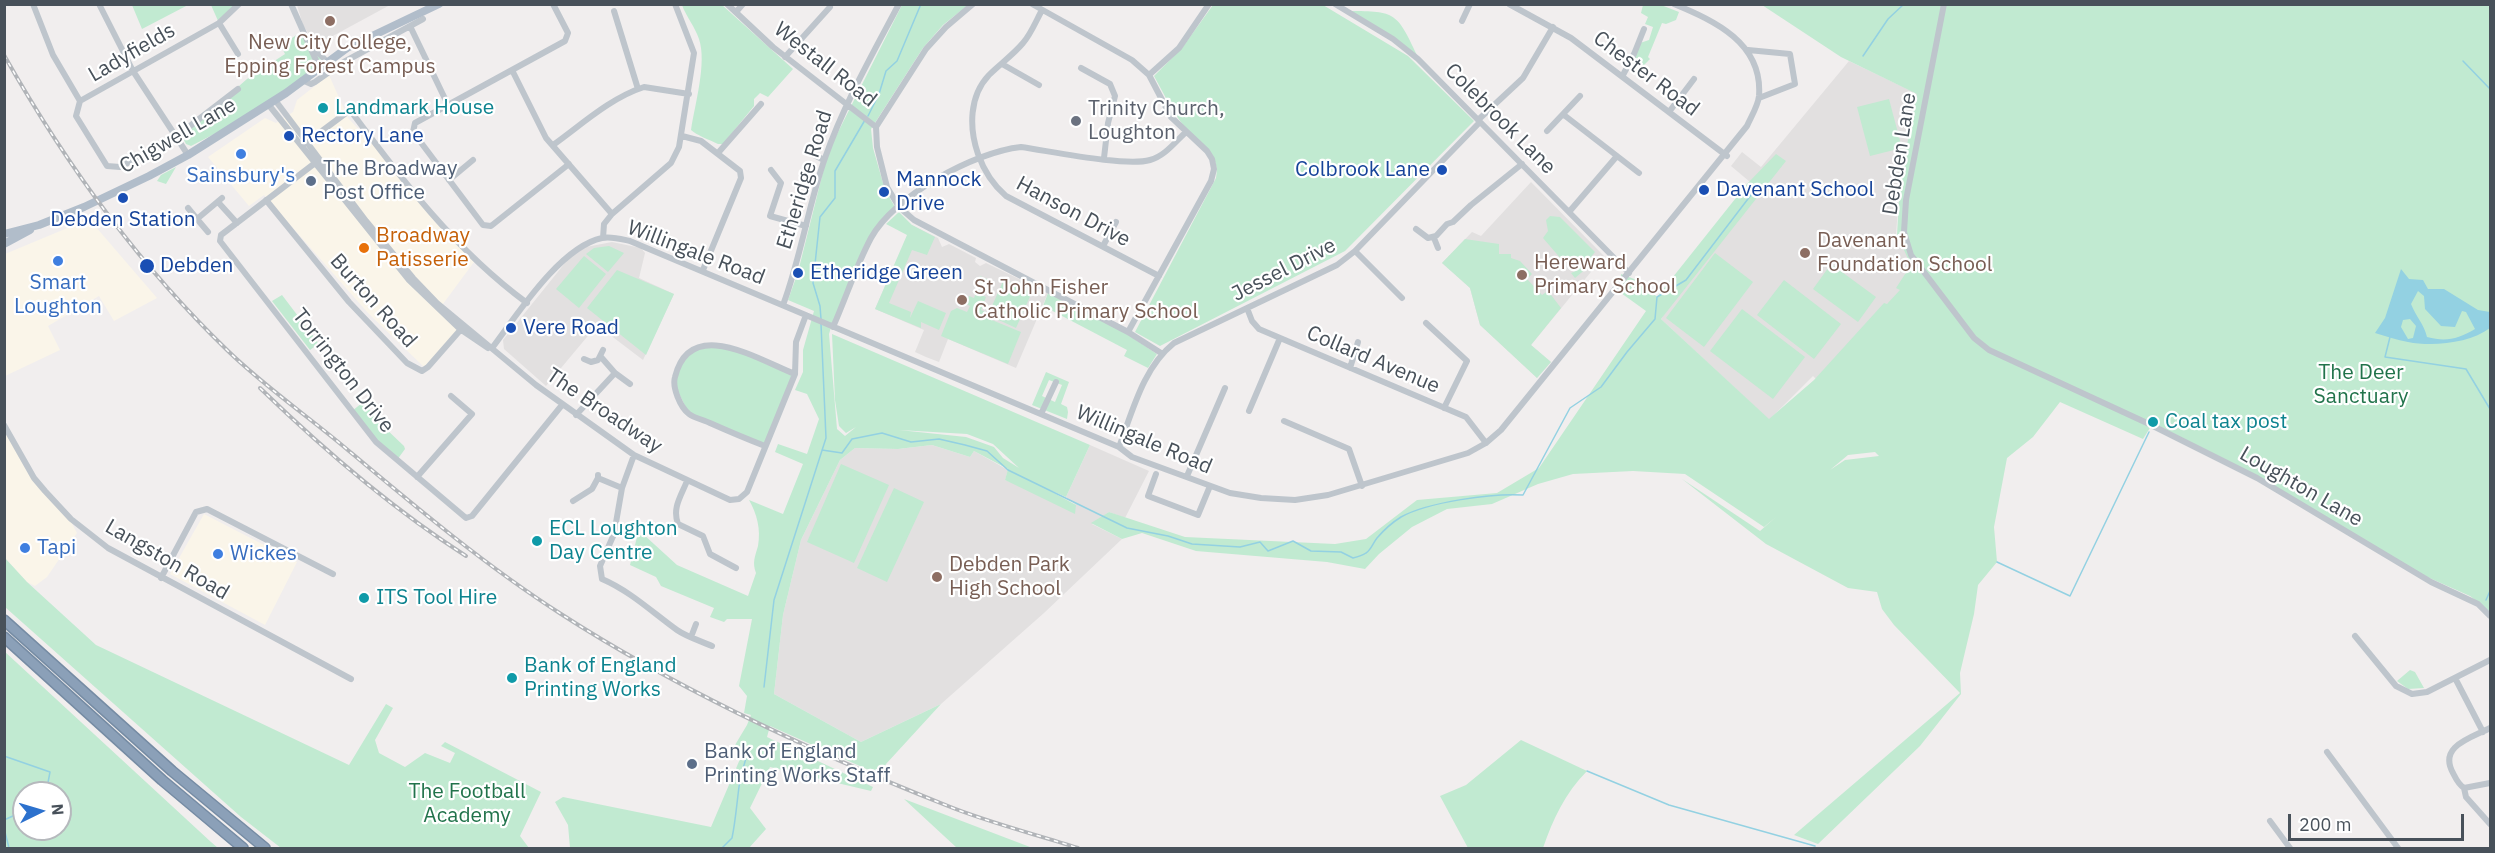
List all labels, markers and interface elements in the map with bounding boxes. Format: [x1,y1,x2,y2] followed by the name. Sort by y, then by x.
[323,14,337,28] marker: New City College, Epping Forest Campus
[769,17,881,113] street label: Westall Road
[84,18,180,88] street label: Ladyfields
[1588,26,1704,122] street label: Chester Road
[224,30,436,80] place label: New City College, Epping Forest Campus
[1439,58,1561,180] street label: Colebrook Lane
[1878,91,1922,217] street label: Debden Lane
[115,92,241,180] street label: Chigwell Lane
[335,95,494,121] place label: Landmark House
[1088,96,1225,146] place label: Trinity Church, Loughton
[316,101,330,115] marker: Landmark House
[772,107,838,253] street label: Etheridge Road
[1069,114,1083,128] marker: Trinity Church, Loughton
[301,123,424,149] place label: Rectory Lane
[282,129,296,143] marker: Rectory Lane
[234,147,248,161] marker: Sainsbury's
[323,156,457,206] place label: The Broadway Post Office
[1295,157,1430,183] place label: Colbrook Lane
[186,163,296,189] place label: Sainsbury's
[1435,163,1449,177] marker: Colbrook Lane
[896,167,982,217] place label: Mannock Drive
[1012,171,1134,253] street label: Hanson Drive
[304,174,318,188] marker: The Broadway Post Office
[1716,177,1874,203] place label: Davenant School
[1697,183,1711,197] marker: Davenant School
[877,185,891,199] marker: Mannock Drive
[116,191,130,205] marker: Debden Station
[50,207,196,233] place label: Debden Station
[624,215,768,291] street label: Willingale Road
[376,223,470,273] place label: Broadway Patisserie
[1817,228,1992,278] place label: Davenant Foundation School
[1228,233,1340,307] street label: Jessel Drive
[357,241,371,255] marker: Broadway Patisserie
[1798,246,1812,260] marker: Davenant Foundation School
[324,249,422,353] street label: Burton Road
[1534,250,1676,300] place label: Hereward Primary School
[160,253,233,279] place label: Debden
[51,254,65,268] marker: Smart Loughton
[138,257,156,275] marker: Debden
[810,260,963,286] place label: Etheridge Green
[791,266,805,280] marker: Etheridge Green
[1515,268,1529,282] marker: Hereward Primary School
[14,270,102,320] place label: Smart Loughton
[974,275,1198,325] place label: St John Fisher Catholic Primary School
[955,293,969,307] marker: St John Fisher Catholic Primary School
[287,304,399,438] street label: Torrington Drive
[523,315,619,341] place label: Vere Road
[504,321,518,335] marker: Vere Road
[1303,321,1443,399] street label: Collard Avenue
[2314,360,2408,410] park label: The Deer Sanctuary
[541,363,667,459] street label: The Broadway
[1072,400,1216,480] street label: Willingale Road
[2165,409,2287,435] place label: Coal tax post
[2146,415,2160,429] marker: Coal tax post
[2235,442,2367,532] street label: Loughton Lane
[101,514,233,606] street label: Langston Road
[549,516,678,566] place label: ECL Loughton Day Centre
[530,534,544,548] marker: ECL Loughton Day Centre
[37,535,76,561] place label: Tapi
[18,541,32,555] marker: Tapi
[230,541,297,567] place label: Wickes
[211,547,225,561] marker: Wickes
[949,552,1070,602] place label: Debden Park High School
[930,570,944,584] marker: Debden Park High School
[376,585,497,611] place label: ITS Tool Hire
[357,591,371,605] marker: ITS Tool Hire
[524,653,677,703] place label: Bank of England Printing Works
[505,671,519,685] marker: Bank of England Printing Works
[704,739,890,789] place label: Bank of England Printing Works Staff
[685,757,699,771] marker: Bank of England Printing Works Staff
[408,779,526,829] park label: The Football Academy
[12,781,72,841] north arrow
[2291,802,2466,840] scale bar
[47,803,68,816] text: N
[2299,813,2351,836] text: 200 m

